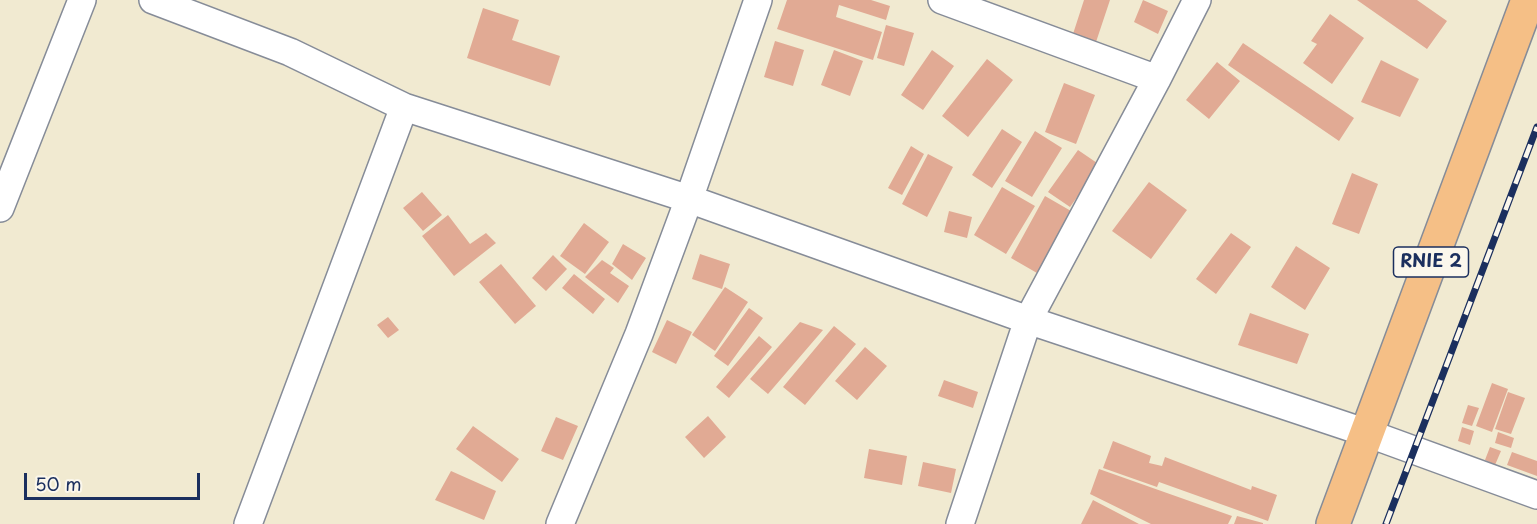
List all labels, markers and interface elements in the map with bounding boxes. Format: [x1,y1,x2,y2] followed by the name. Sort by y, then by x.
[1394,247,1468,277] road number: RNIE 2
[27,461,202,499] scale bar
[35,470,82,497] text: 50 m

